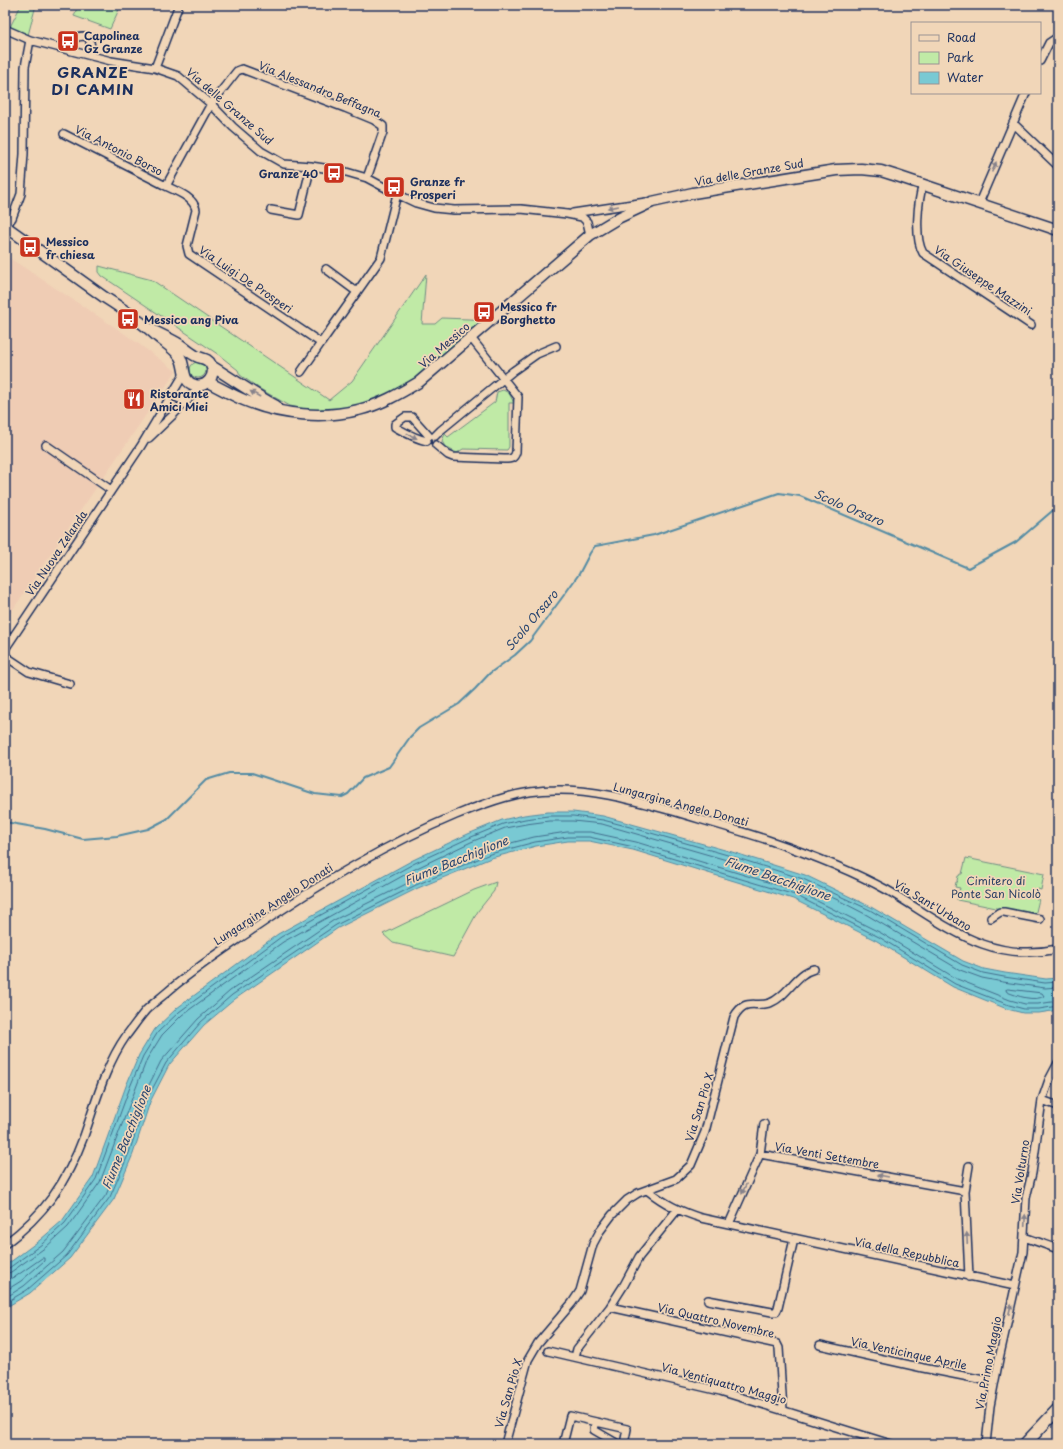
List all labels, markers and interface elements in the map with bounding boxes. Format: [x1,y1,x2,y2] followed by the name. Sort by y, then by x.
[911,22,1041,94] legend
[84,27,142,57] place label: Capolinea Gz Granze
[55,28,81,54] bus stop icon: Capolinea Gz Granze
[947,28,976,46] text: Road
[947,48,974,66] text: Park
[256,57,384,122] street label: Via Alessandro Beffagna
[51,60,135,100] district label: GRANZE DI CAMIN
[183,63,277,149] street label: Via delle Granze Sud
[947,68,984,86] text: Water
[72,120,166,180] street label: Via Antonio Borso
[693,154,805,190] street label: Via delle Granze Sud
[321,160,347,186] bus stop icon: Granze 40
[991,161,997,173] one-way arrow
[259,165,318,182] place label: Granze 40
[410,173,465,203] place label: Granze fr Prosperi
[381,174,407,200] bus stop icon: Granze fr Prosperi
[607,205,620,211] one-way arrow
[46,233,95,263] place label: Messico fr chiesa
[17,234,43,260] bus stop icon: Messico fr chiesa
[196,241,296,317] street label: Via Luigi De Prosperi
[931,241,1035,319] street label: Via Giuseppe Mazzini
[500,298,557,328] place label: Messico fr Borghetto
[471,299,497,325] bus stop icon: Messico fr Borghetto
[115,306,141,332] bus stop icon: Messico ang Piva
[144,311,239,328] place label: Messico ang Piva
[415,318,473,372] street label: Via Messico
[150,385,209,415] place label: Ristorante Amici Miei
[121,386,147,412] restaurant icon: Ristorante Amici Miei
[249,390,260,397] one-way arrow
[406,432,417,439] one-way arrow
[811,484,888,530] water label: Scolo Orsaro
[21,506,91,599] street label: Via Nuova Zelanda
[500,585,563,654] water label: Scolo Orsaro
[611,778,751,830] street label: Lungargine Angelo Donati
[401,831,511,889] water label: Fiume Bacchiglione
[723,851,834,905] water label: Fiume Bacchiglione
[210,859,336,949] street label: Lungargine Angelo Donati
[951,872,1041,902] park label: Cimitero di Ponte San Nicolò
[891,875,975,935] street label: Via Sant'Urbano
[680,1070,718,1144] street label: Via San Pio X
[97,1082,155,1192] water label: Fiume Bacchiglione
[773,1137,881,1173] street label: Via Venti Settembre
[1007,1139,1033,1205] street label: Via Volturno
[877,1173,889,1179] one-way arrow
[741,1183,747,1195] one-way arrow
[1022,1213,1028,1226] one-way arrow
[964,1231,970,1244] one-way arrow
[853,1233,961,1271] street label: Via della Repubblica
[656,1298,776,1342] street label: Via Quattro Novembre
[1007,1303,1013,1315] one-way arrow
[971,1315,1005,1411] street label: Via Primo Maggio
[849,1332,969,1374] street label: Via Venticinque Aprile
[490,1356,526,1430] street label: Via San Pio X
[659,1358,789,1408] street label: Via Ventiquattro Maggio

